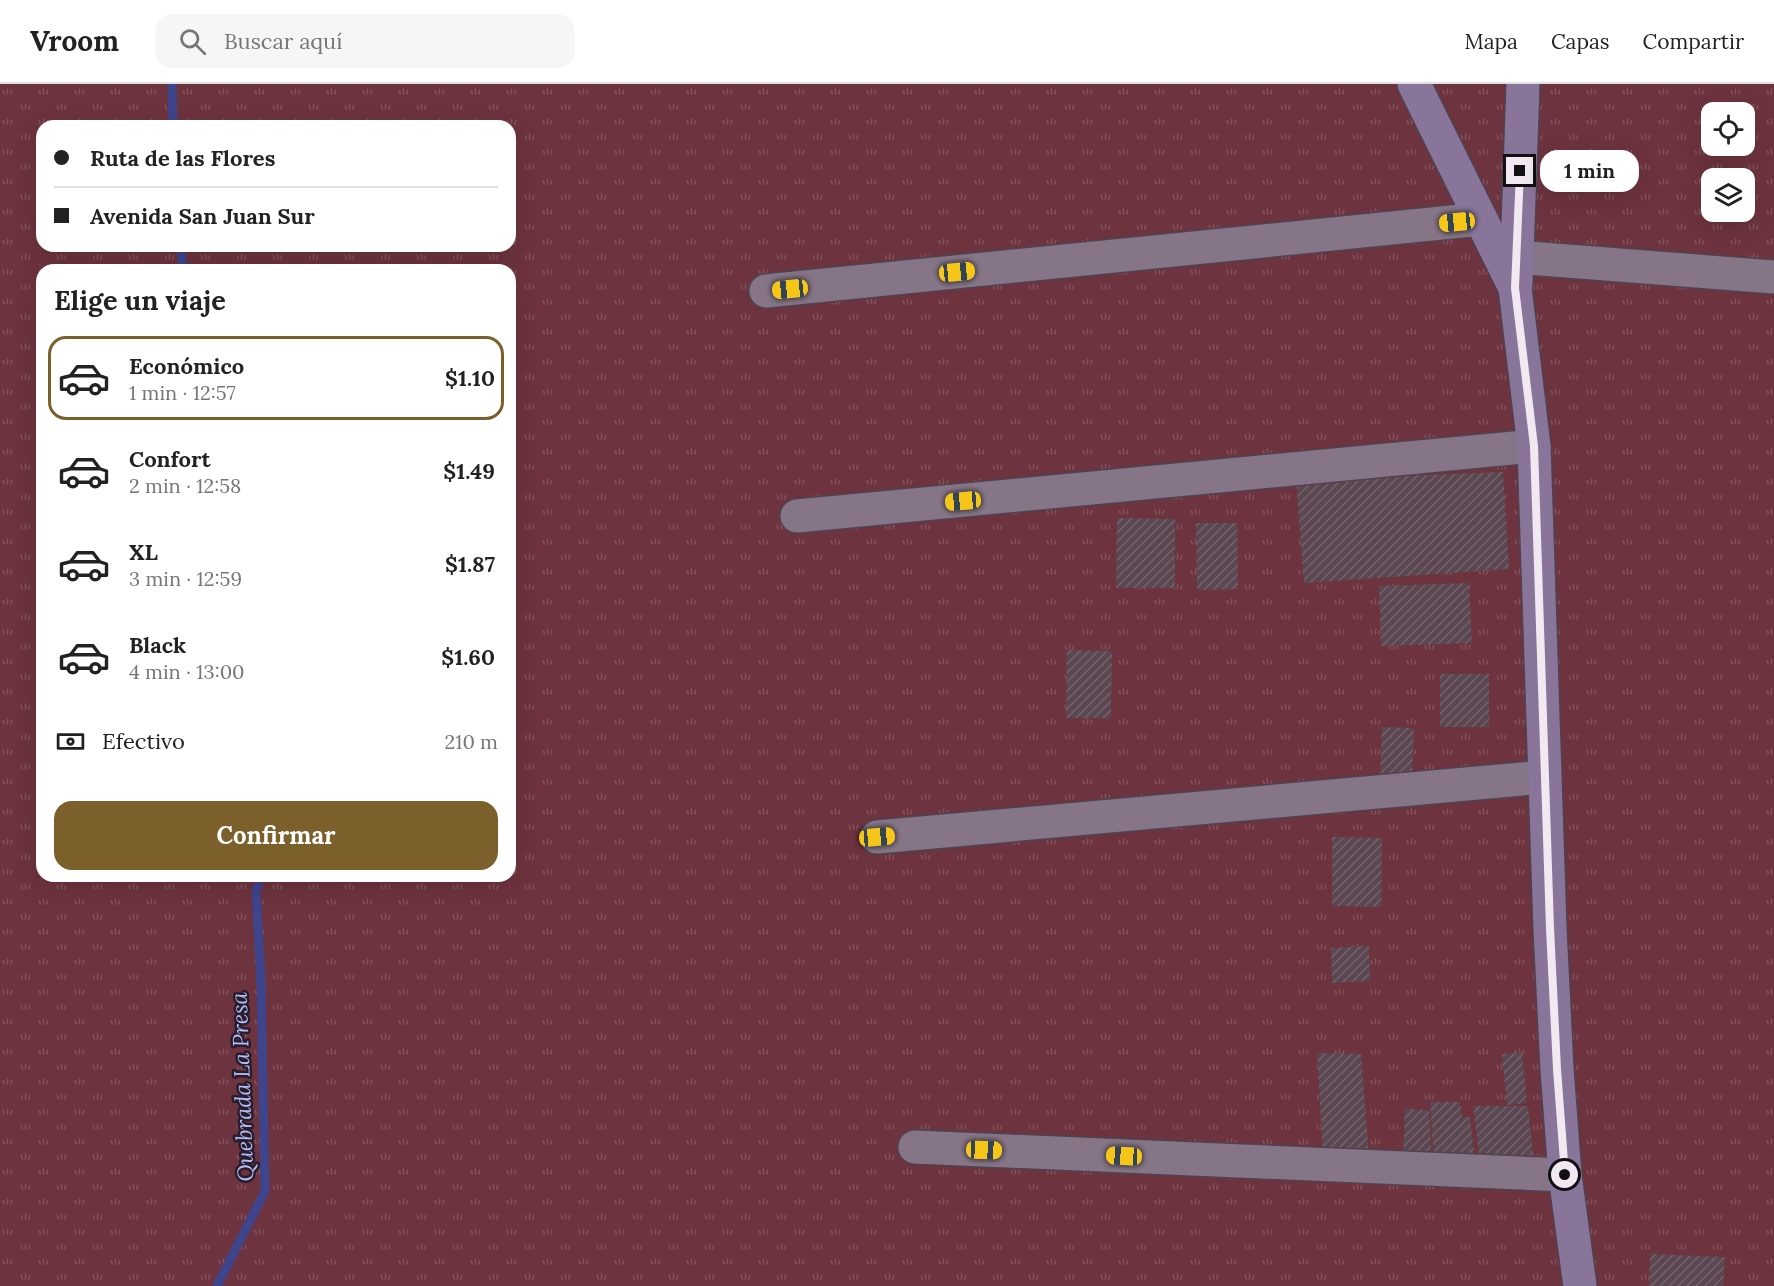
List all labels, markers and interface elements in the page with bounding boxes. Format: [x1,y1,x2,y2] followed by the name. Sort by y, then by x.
[155,14,575,68] search box
[30,23,119,59] text: Vroom
[176,25,209,58] icon: search
[224,27,342,55] text: Buscar aquí
[1464,28,1518,55] text: Mapa
[1551,28,1610,55] text: Capas
[1643,28,1744,55] text: Compartir
[1701,102,1755,222] map controls
[1701,102,1755,156] button: locate
[90,144,275,172] text: Ruta de las Flores
[1541,150,1640,192] callout: 1 min
[1506,157,1533,184] route end
[1564,158,1615,183] text: 1 min
[1701,168,1755,222] button: layers
[90,202,315,230] text: Avenida San Juan Sur
[1438,211,1476,233] car
[938,261,976,283] car
[771,278,809,300] car
[54,283,226,317] text: Elige un viaje
[57,351,111,405] icon: car
[129,352,244,380] text: Económico
[445,364,495,392] text: $1.10
[129,380,236,405] text: 1 min · 12:57
[57,444,111,498] icon: car
[129,445,211,473] text: Confort
[443,457,495,485] text: $1.49
[129,473,241,498] text: 2 min · 12:58
[944,490,982,512] car
[57,537,111,591] icon: car
[129,538,158,566] text: XL
[445,550,495,578] text: $1.87
[129,566,242,591] text: 3 min · 12:59
[57,630,111,684] icon: car
[129,631,186,659] text: Black
[441,643,495,671] text: $1.60
[129,659,245,684] text: 4 min · 13:00
[54,725,87,758] icon: cash
[102,727,185,755] text: Efectivo
[444,729,498,754] text: 210 m
[54,801,498,870] button: Confirmar
[858,826,896,848] car
[225,991,259,1182] water label: Quebrada La Presa
[966,1140,1002,1160] car
[1106,1146,1142,1166] car
[1551,1161,1578,1188] route start

